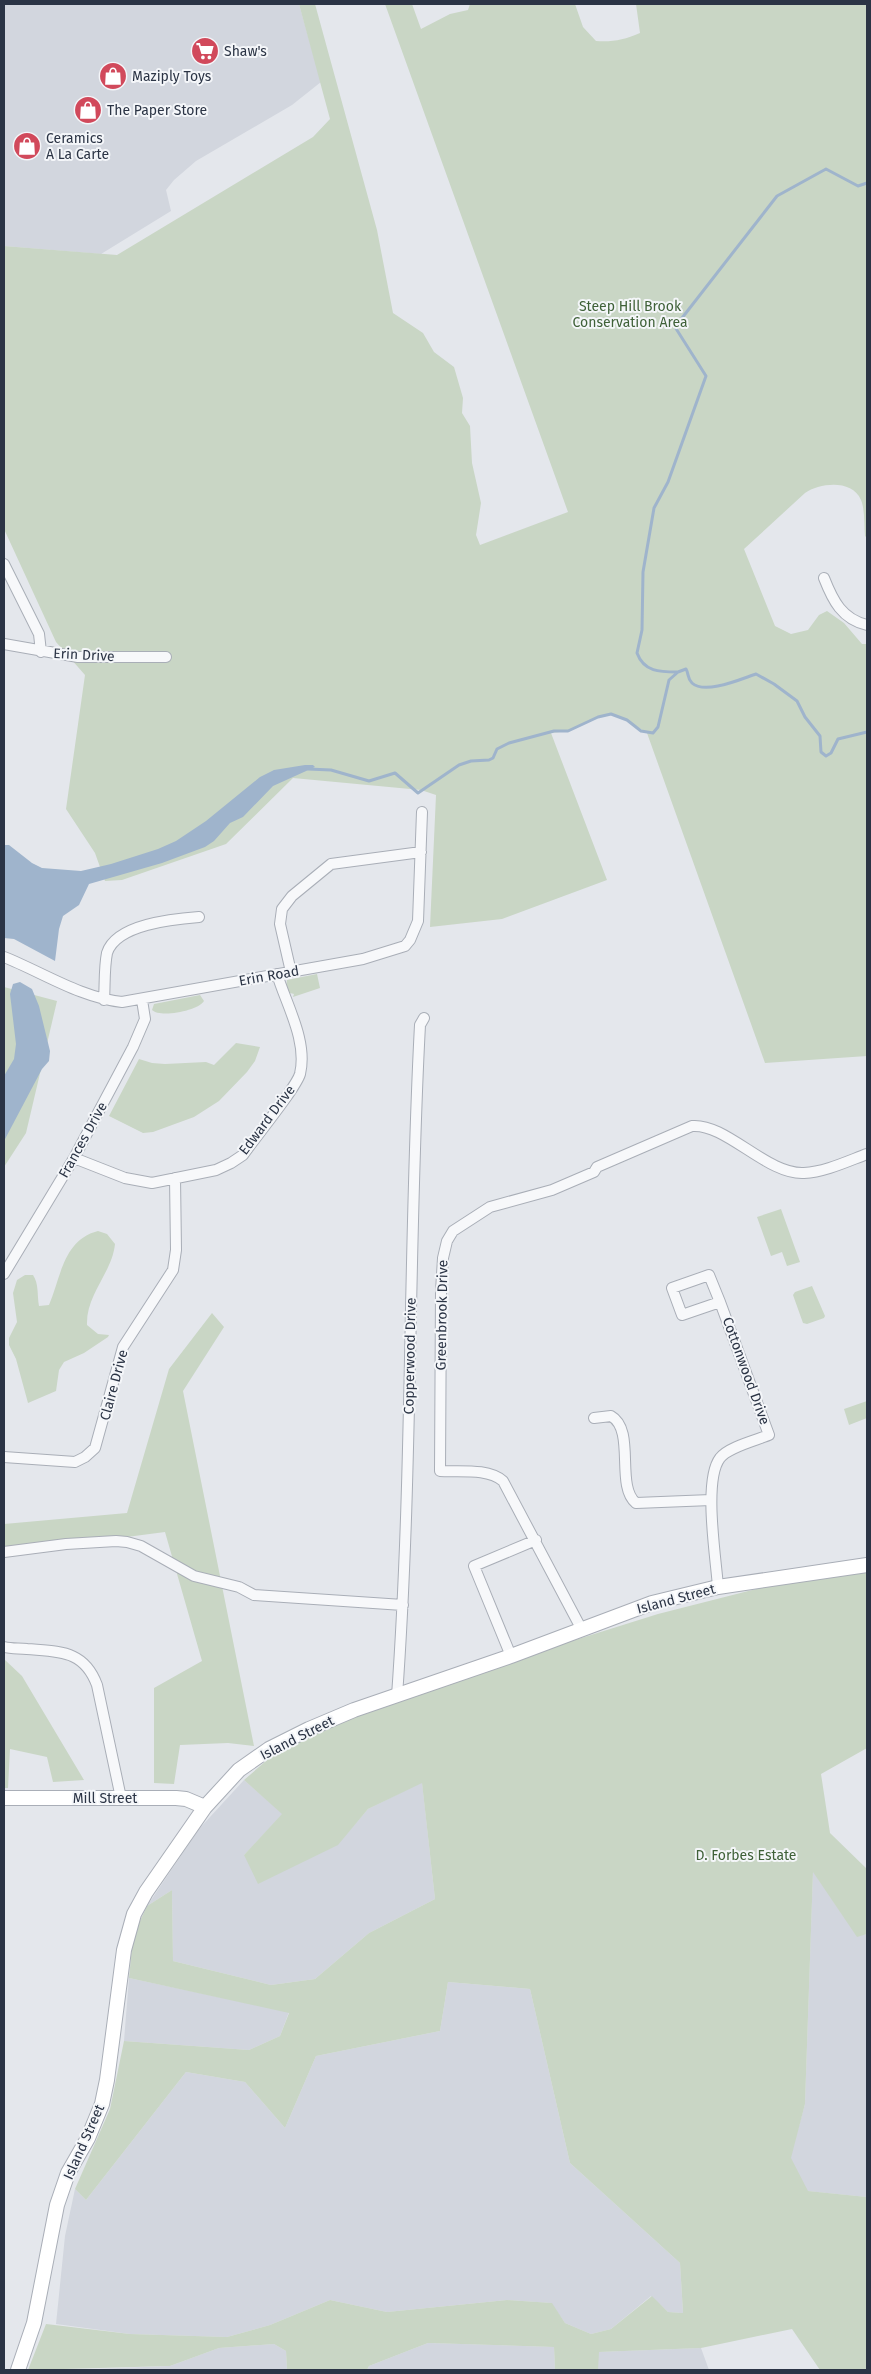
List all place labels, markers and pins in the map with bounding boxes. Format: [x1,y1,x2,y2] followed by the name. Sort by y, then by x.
[190,36,220,66] supermarket icon: Shaw's
[224,43,267,60] place label: Shaw's
[98,61,128,91] shop icon: Maziply Toys
[132,68,212,85] place label: Maziply Toys
[73,95,103,125] shop icon: The Paper Store
[107,102,207,119] place label: The Paper Store
[46,130,109,163] place label: Ceramics A La Carte
[12,131,42,161] shop icon: Ceramics A La Carte

